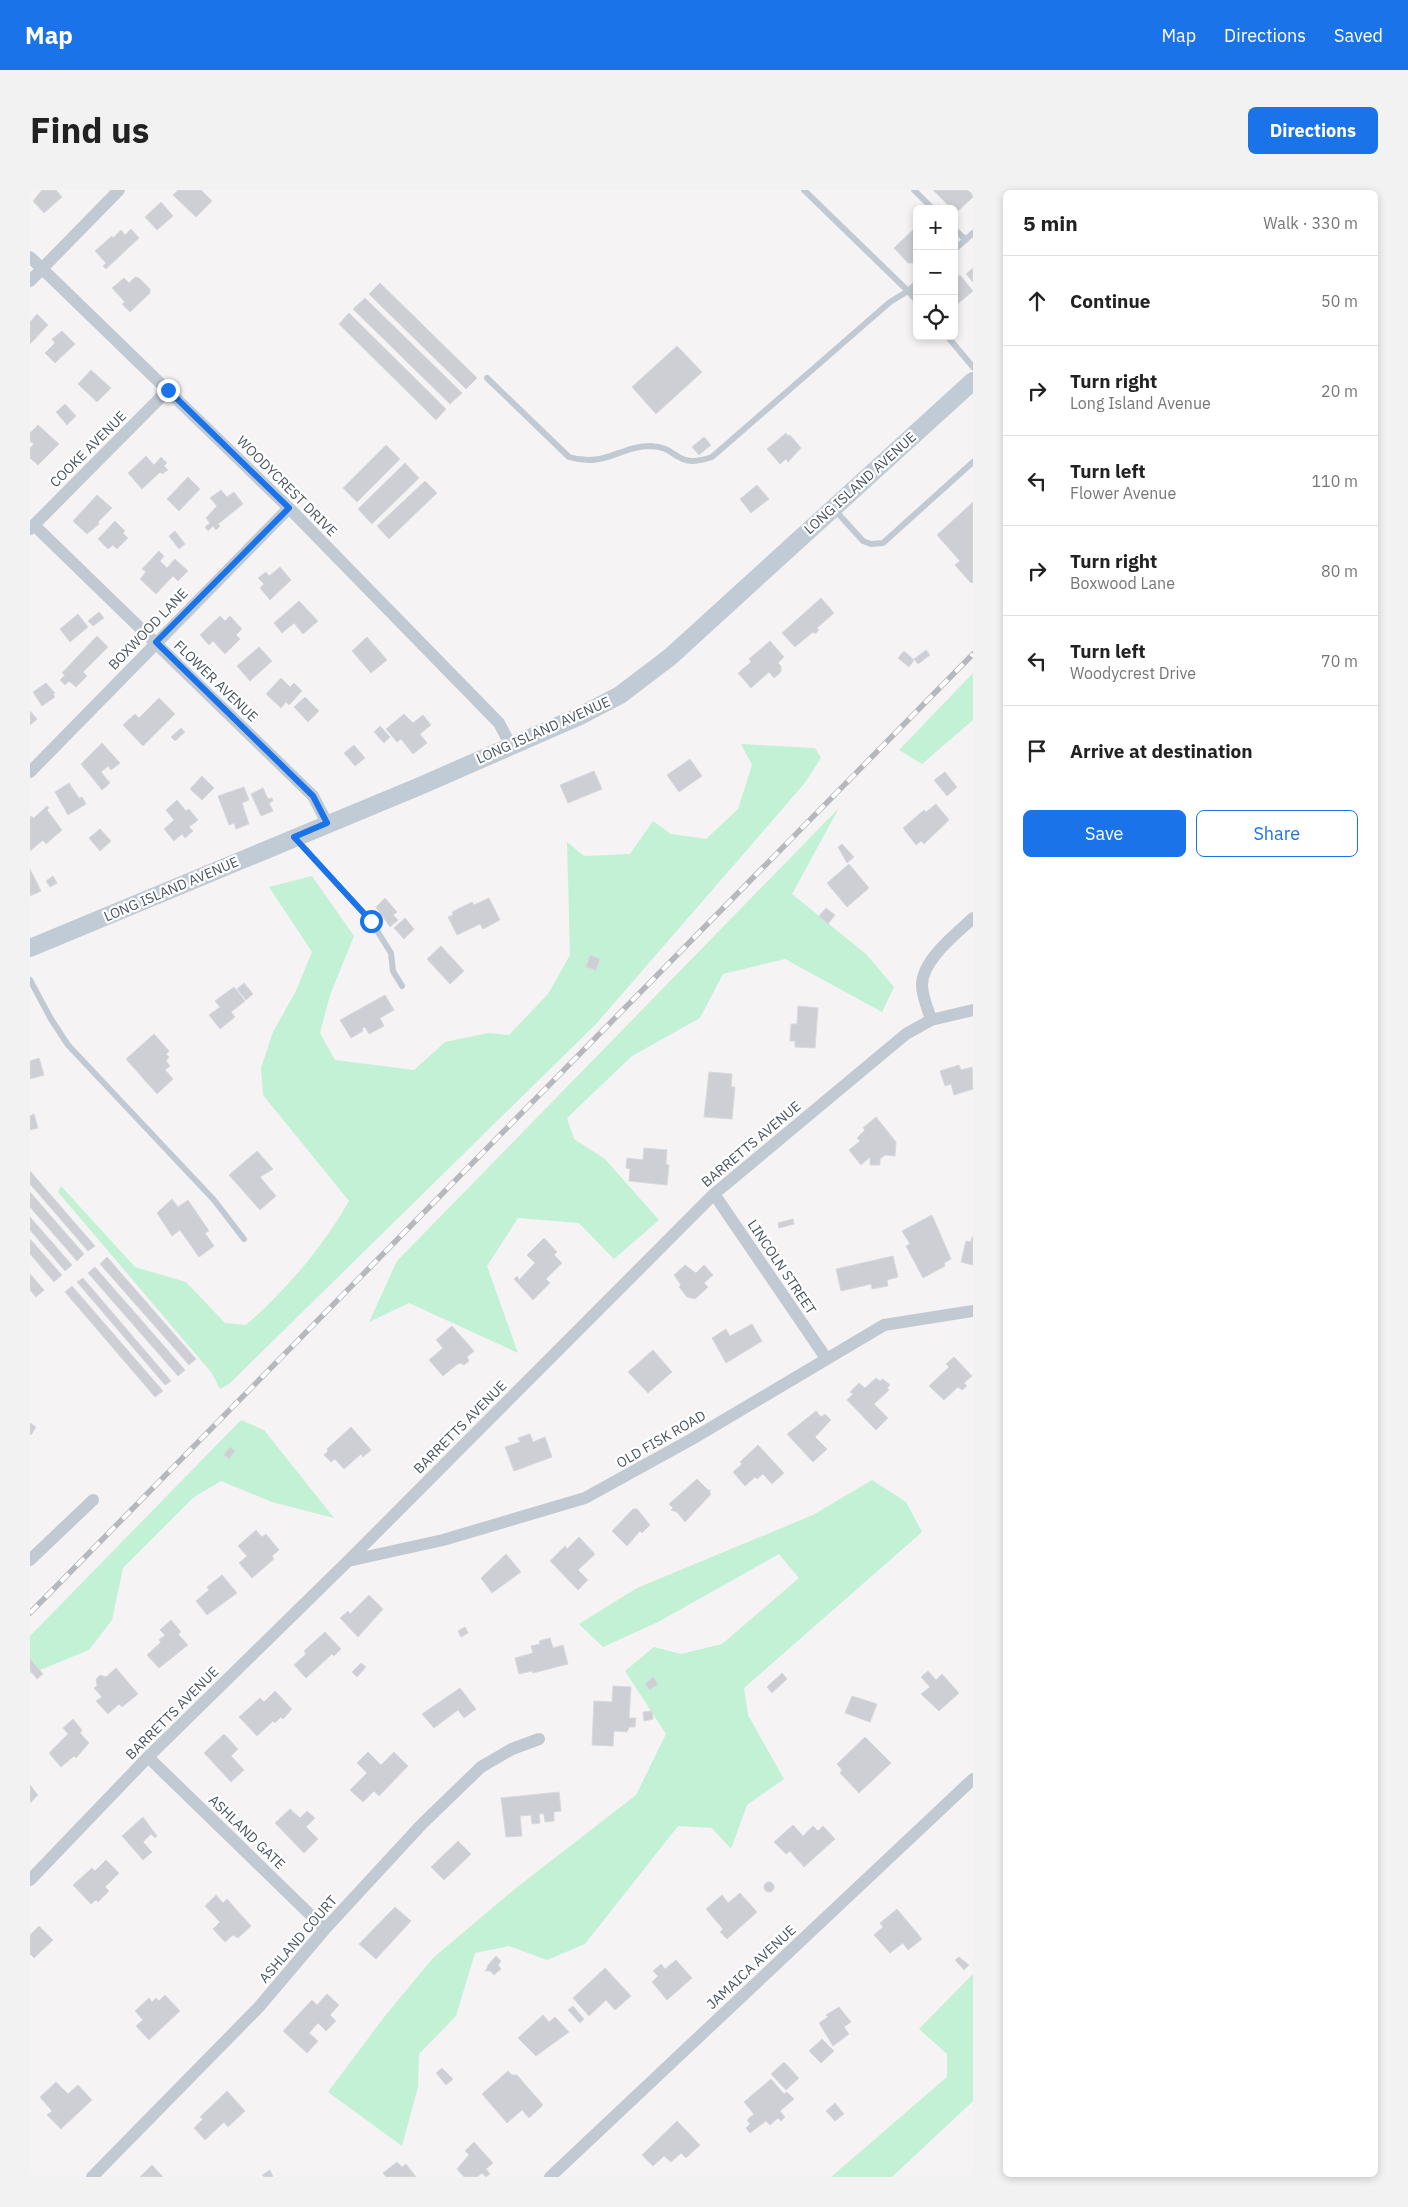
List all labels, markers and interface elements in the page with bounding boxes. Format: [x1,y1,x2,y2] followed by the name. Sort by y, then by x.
[25,19,73,51] text: Map
[1161,24,1196,47] text: Map
[1224,24,1306,47] text: Directions
[1334,24,1383,47] text: Saved
[30,107,149,153] text: Find us
[1248,107,1378,154] button: Directions
[913,205,958,340] map controls
[913,205,958,250] button: +
[1023,209,1078,237] text: 5 min
[1263,213,1358,233] text: Walk · 330 m
[913,250,958,295] button: −
[1023,287,1051,315] icon: ahead
[1070,289,1150,313] text: Continue
[1321,291,1358,311] text: 50 m
[913,295,958,340] button: locate
[1070,369,1157,393] text: Turn right
[1023,377,1051,405] icon: right
[157,379,180,402] route end
[1321,381,1358,401] text: 20 m
[1070,393,1211,413] text: Long Island Avenue
[46,407,130,491] street label: COOKE AVENUE
[800,428,920,538] street label: LONG ISLAND AVENUE
[233,432,341,540] street label: WOODYCREST DRIVE
[1070,459,1146,483] text: Turn left
[1023,467,1051,495] icon: left
[1311,471,1358,491] text: 110 m
[1070,483,1176,503] text: Flower Avenue
[1070,549,1157,573] text: Turn right
[1023,557,1051,585] icon: right
[1321,561,1358,581] text: 80 m
[1070,573,1175,593] text: Boxwood Lane
[104,584,192,674] street label: BOXWOOD LANE
[170,636,262,726] street label: FLOWER AVENUE
[1070,639,1146,663] text: Turn left
[1023,647,1051,675] icon: left
[1321,651,1358,671] text: 70 m
[1070,663,1196,683] text: Woodycrest Drive
[473,692,613,768] street label: LONG ISLAND AVENUE
[1023,737,1051,765] icon: arrive
[1070,739,1253,763] text: Arrive at destination
[1023,810,1186,857] button: Save
[1196,810,1358,857] button: Share
[101,852,241,926] street label: LONG ISLAND AVENUE
[360,910,383,933] route start
[698,1097,804,1191] street label: BARRETTS AVENUE
[744,1216,820,1318] street label: LINCOLN STREET
[410,1377,510,1477] street label: BARRETTS AVENUE
[613,1406,709,1472] street label: OLD FISK ROAD
[122,1663,222,1763] street label: BARRETTS AVENUE
[205,1791,289,1873] street label: ASHLAND GATE
[255,1891,341,1987] street label: ASHLAND COURT
[703,1921,799,2013] street label: JAMAICA AVENUE

